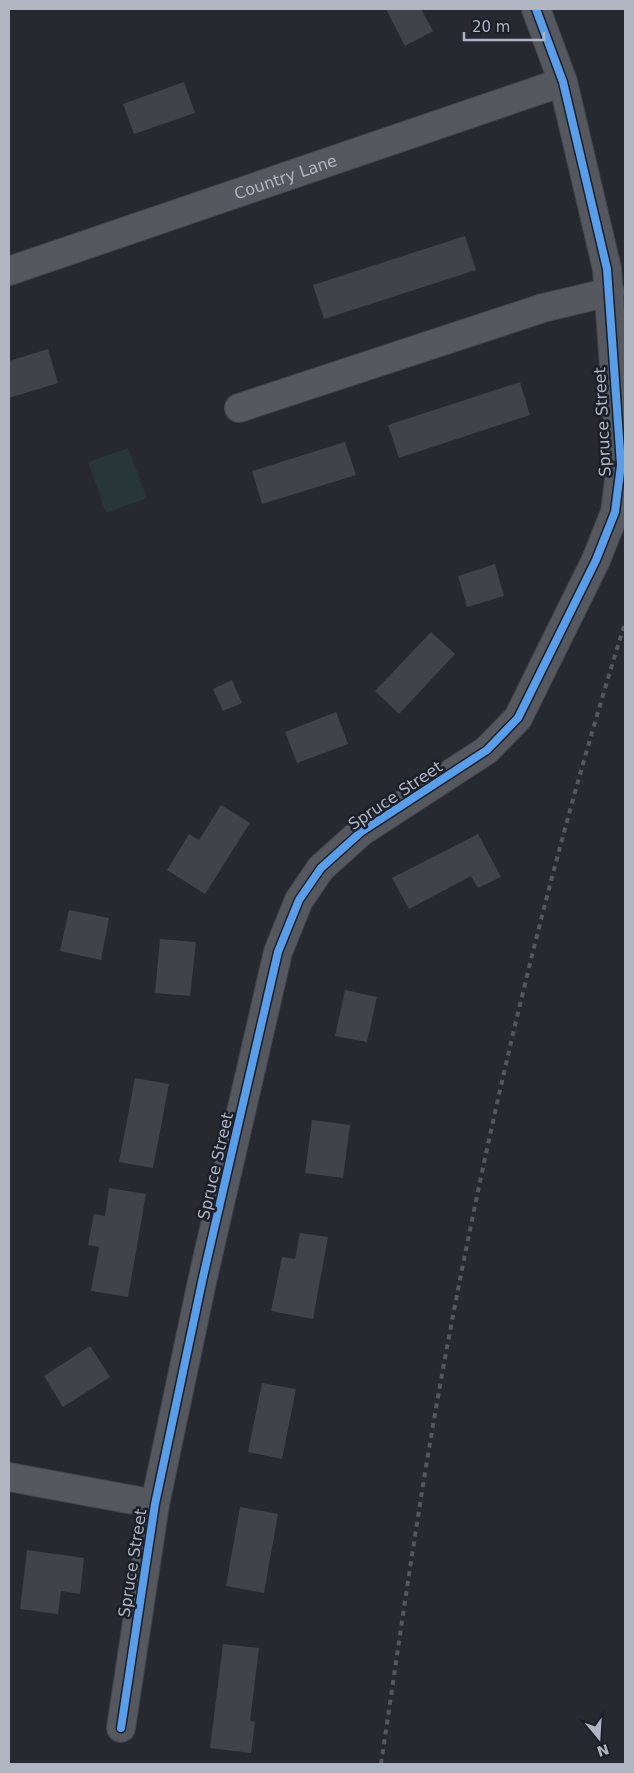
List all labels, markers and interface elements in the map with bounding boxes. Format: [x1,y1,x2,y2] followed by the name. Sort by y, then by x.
[464,10,544,42] scale bar
[472,18,510,36] text: 20 m
[232,151,339,204] street label: Country Lane
[590,367,615,477] street label: Spruce Street
[345,757,446,834] street label: Spruce Street
[194,1111,237,1222] street label: Spruce Street
[115,1508,150,1619] street label: Spruce Street
[574,1713,624,1763] north arrow
[595,1741,611,1760] text: N

